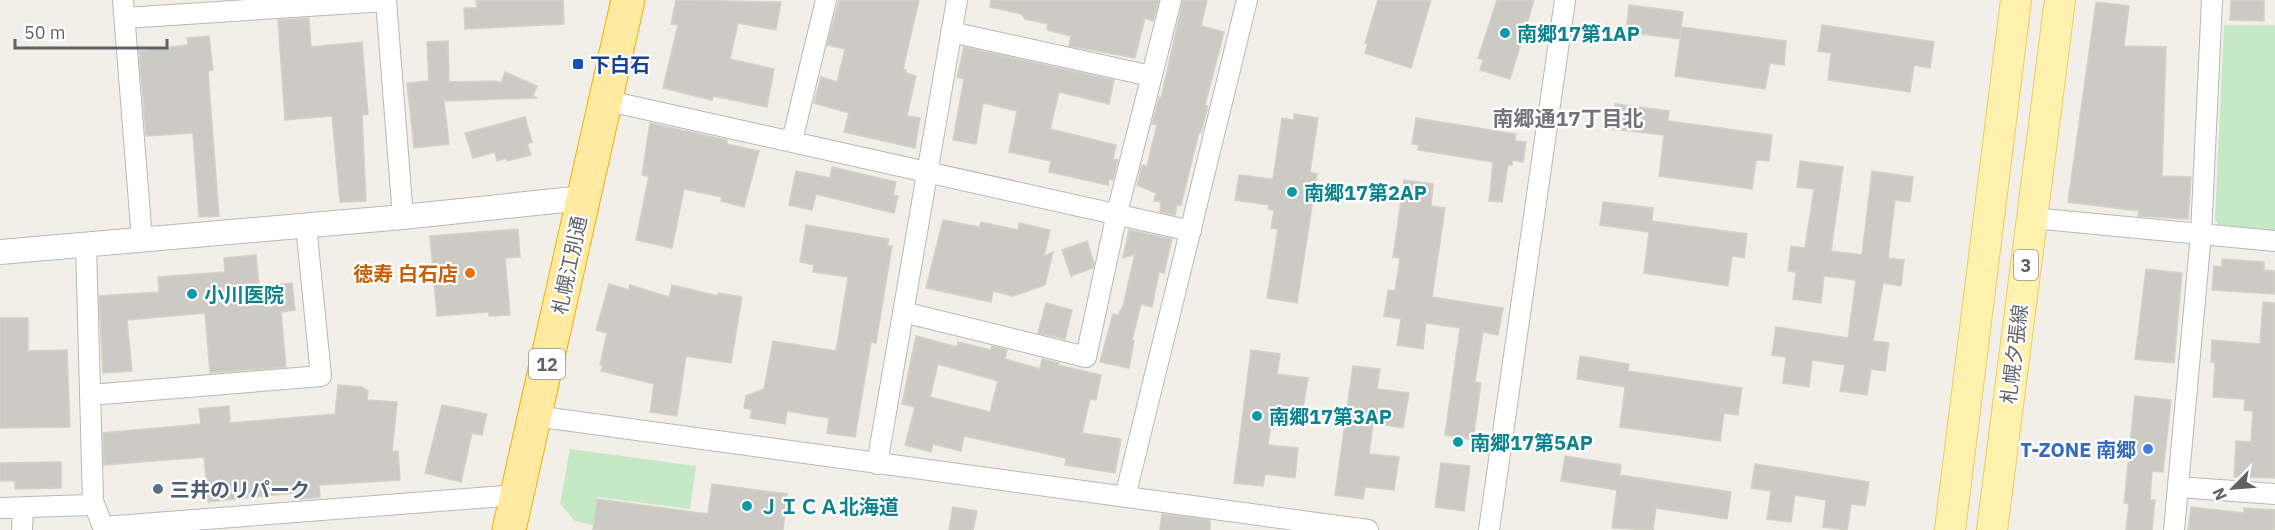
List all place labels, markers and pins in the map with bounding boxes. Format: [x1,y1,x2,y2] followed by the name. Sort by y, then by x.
[1517,20,1640,47] place label: 南郷17第1AP
[1498,26,1512,40] marker: 南郷17第1AP
[590,51,650,78] place label: 下白石
[571,57,585,71] marker: 下白石
[1304,179,1427,206] place label: 南郷17第2AP
[1285,185,1299,199] marker: 南郷17第2AP
[353,260,458,287] place label: 徳寿 白石店
[463,266,477,280] marker: 徳寿 白石店
[204,281,284,308] place label: 小川医院
[185,287,199,301] marker: 小川医院
[1269,403,1392,430] place label: 南郷17第3AP
[1250,409,1264,423] marker: 南郷17第3AP
[1470,429,1593,456] place label: 南郷17第5AP
[1451,435,1465,449] marker: 南郷17第5AP
[2020,436,2136,463] place label: T-ZONE 南郷
[2141,442,2155,456] marker: T-ZONE 南郷
[170,476,310,503] place label: 三井のリパーク
[151,482,165,496] marker: 三井のリパーク
[759,493,899,520] place label: ＪＩＣＡ北海道
[740,499,754,513] marker: ＪＩＣＡ北海道

